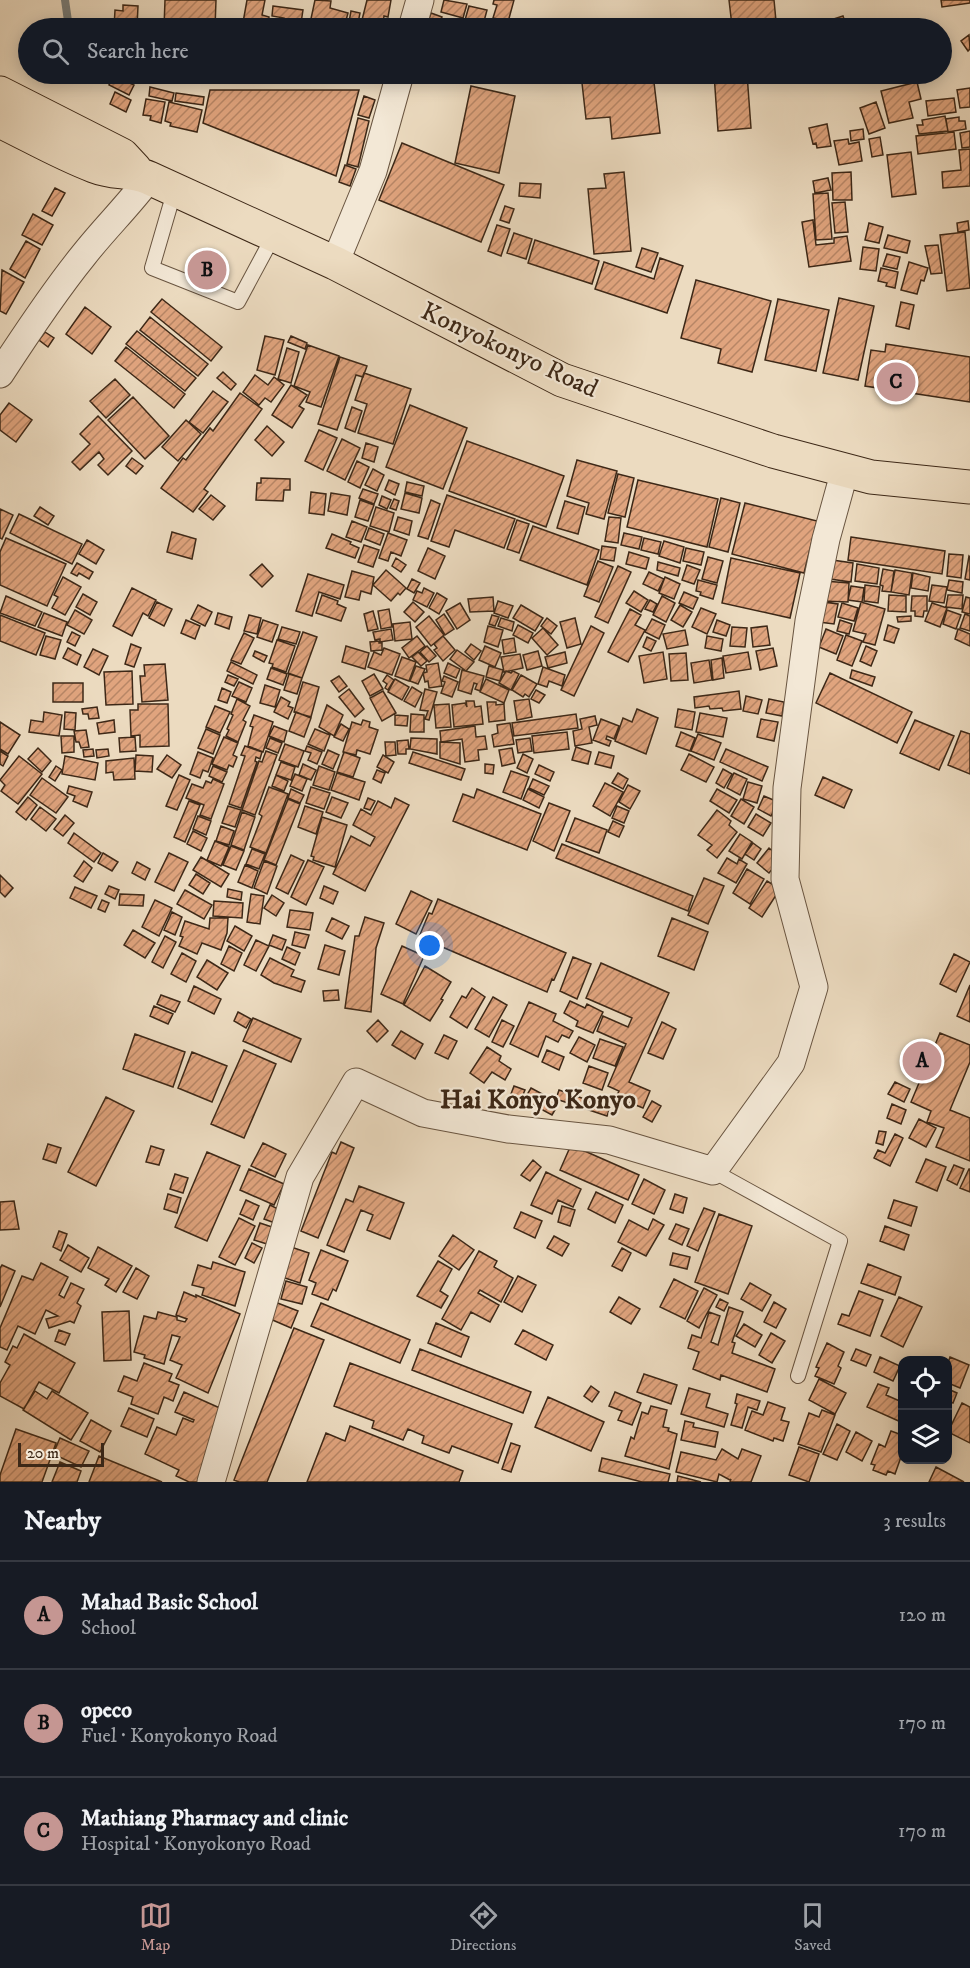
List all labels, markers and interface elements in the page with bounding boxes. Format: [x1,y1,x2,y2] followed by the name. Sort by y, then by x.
[18,18,952,84] search box
[39,35,72,68] icon: search
[87,38,189,65] text: Search here
[188,248,226,292] pin: B
[415,295,603,406] street label: Konyokonyo Road
[876,360,916,404] pin: C
[415,931,444,960] your location
[902,1038,942,1084] pin: A
[440,1083,636,1117] district label: Hai Konyo Konyo
[898,1356,952,1464] map controls
[898,1356,952,1410] button: locate
[898,1410,952,1464] button: layers
[18,1440,104,1468] scale bar
[27,1443,59,1463] text: 20 m
[24,1505,101,1538] text: Nearby
[883,1509,946,1534] text: 3 results
[81,1589,258,1616] text: Mahad Basic School
[37,1603,50,1628] text: A
[899,1603,946,1628] text: 120 m
[81,1616,136,1641] text: School
[81,1697,132,1724] text: opeco
[37,1711,50,1736] text: B
[898,1711,946,1736] text: 170 m
[81,1724,278,1749] text: Fuel · Konyokonyo Road
[81,1805,348,1832] text: Mathiang Pharmacy and clinic
[37,1819,50,1844] text: C
[898,1819,946,1844] text: 170 m
[81,1832,311,1857] text: Hospital · Konyokonyo Road
[139,1899,172,1955] tab: Map
[450,1899,516,1955] tab: Directions
[794,1899,831,1955] tab: Saved

